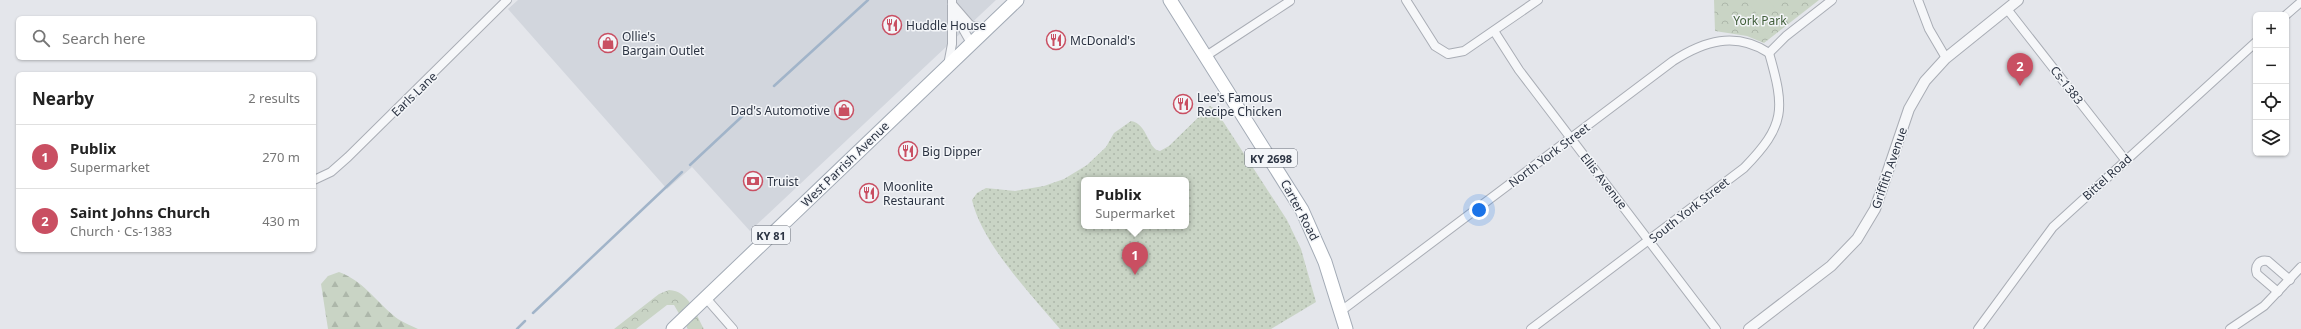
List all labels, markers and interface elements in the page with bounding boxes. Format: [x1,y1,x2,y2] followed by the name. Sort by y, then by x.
[1733,12,1787,29] park label: York Park
[2253,12,2289,156] map controls
[2253,12,2289,48] button: +
[881,14,903,36] restaurant icon: Huddle House
[16,16,316,60] search box
[906,17,986,34] place label: Huddle House
[30,27,52,49] icon: search
[62,28,145,48] text: Search here
[622,28,705,59] place label: Ollie's Bargain Outlet
[1045,29,1067,51] restaurant icon: McDonald's
[597,32,619,54] shop icon: Ollie's Bargain Outlet
[1070,32,1136,49] place label: McDonald's
[2253,48,2289,84] button: −
[2007,53,2033,86] pin: 2
[2047,62,2088,108] street label: Cs-1383
[387,68,441,120] street label: Earls Lane
[2253,84,2289,120] button: locate
[32,87,94,110] text: Nearby
[248,89,300,107] text: 2 results
[1197,89,1282,120] place label: Lee's Famous Recipe Chicken
[1172,93,1194,115] restaurant icon: Lee's Famous Recipe Chicken
[833,99,855,121] shop icon: Dad's Automotive
[730,102,830,119] place label: Dad's Automotive
[797,117,893,211] street label: West Parrish Avenue
[1505,118,1594,191] street label: North York Street
[2253,120,2289,156] button: layers
[1867,125,1911,211] street label: Griffith Avenue
[70,138,116,158] text: Publix
[897,140,919,162] restaurant icon: Big Dipper
[922,143,982,160] place label: Big Dipper
[41,148,49,166] text: 1
[262,148,300,166] text: 270 m
[1245,149,1297,167] road number: KY 2698
[1577,149,1631,213] street label: Ellis Avenue
[2079,150,2135,204] street label: Bittel Road
[70,158,150,176] text: Supermarket
[742,170,764,192] bank icon: Truist
[767,173,799,190] place label: Truist
[1645,173,1733,247] street label: South York Street
[1277,176,1323,244] street label: Carter Road
[1081,177,1189,229] popup
[883,178,945,209] place label: Moonlite Restaurant
[858,182,880,204] restaurant icon: Moonlite Restaurant
[1095,184,1141,204] text: Publix
[1469,200,1489,220] your location
[70,202,210,222] text: Saint Johns Church
[1095,204,1175,222] text: Supermarket
[41,212,49,230] text: 2
[262,212,300,230] text: 430 m
[70,222,172,240] text: Church · Cs-1383
[752,226,790,244] road number: KY 81
[1122,242,1148,275] pin: 1

